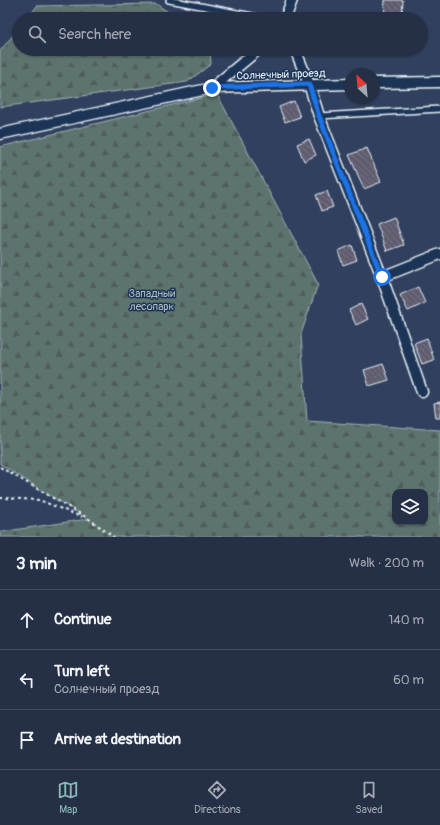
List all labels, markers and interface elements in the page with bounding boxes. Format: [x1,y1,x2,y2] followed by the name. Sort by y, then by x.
[12,12,428,56] search box
[26,23,48,45] icon: search
[58,25,131,44] text: Search here
[236,66,326,83] street label: Солнечный проезд
[344,68,380,104] north arrow
[203,79,221,97] route end
[373,268,391,286] route start
[129,287,175,313] park label: Западный лесопарк
[392,489,428,525] map controls
[392,489,428,525] button: layers
[16,553,57,574] text: 3 min
[349,555,424,571] text: Walk · 200 m
[16,609,38,631] icon: ahead
[54,610,112,629] text: Continue
[388,612,424,628] text: 140 m
[54,662,110,681] text: Turn left
[16,669,38,691] icon: left
[393,672,424,688] text: 60 m
[54,681,159,697] text: Солнечный проезд
[16,729,38,751] icon: arrive
[54,730,181,749] text: Arrive at destination
[57,779,79,816] tab: Map
[194,779,241,816] tab: Directions
[355,779,383,816] tab: Saved

